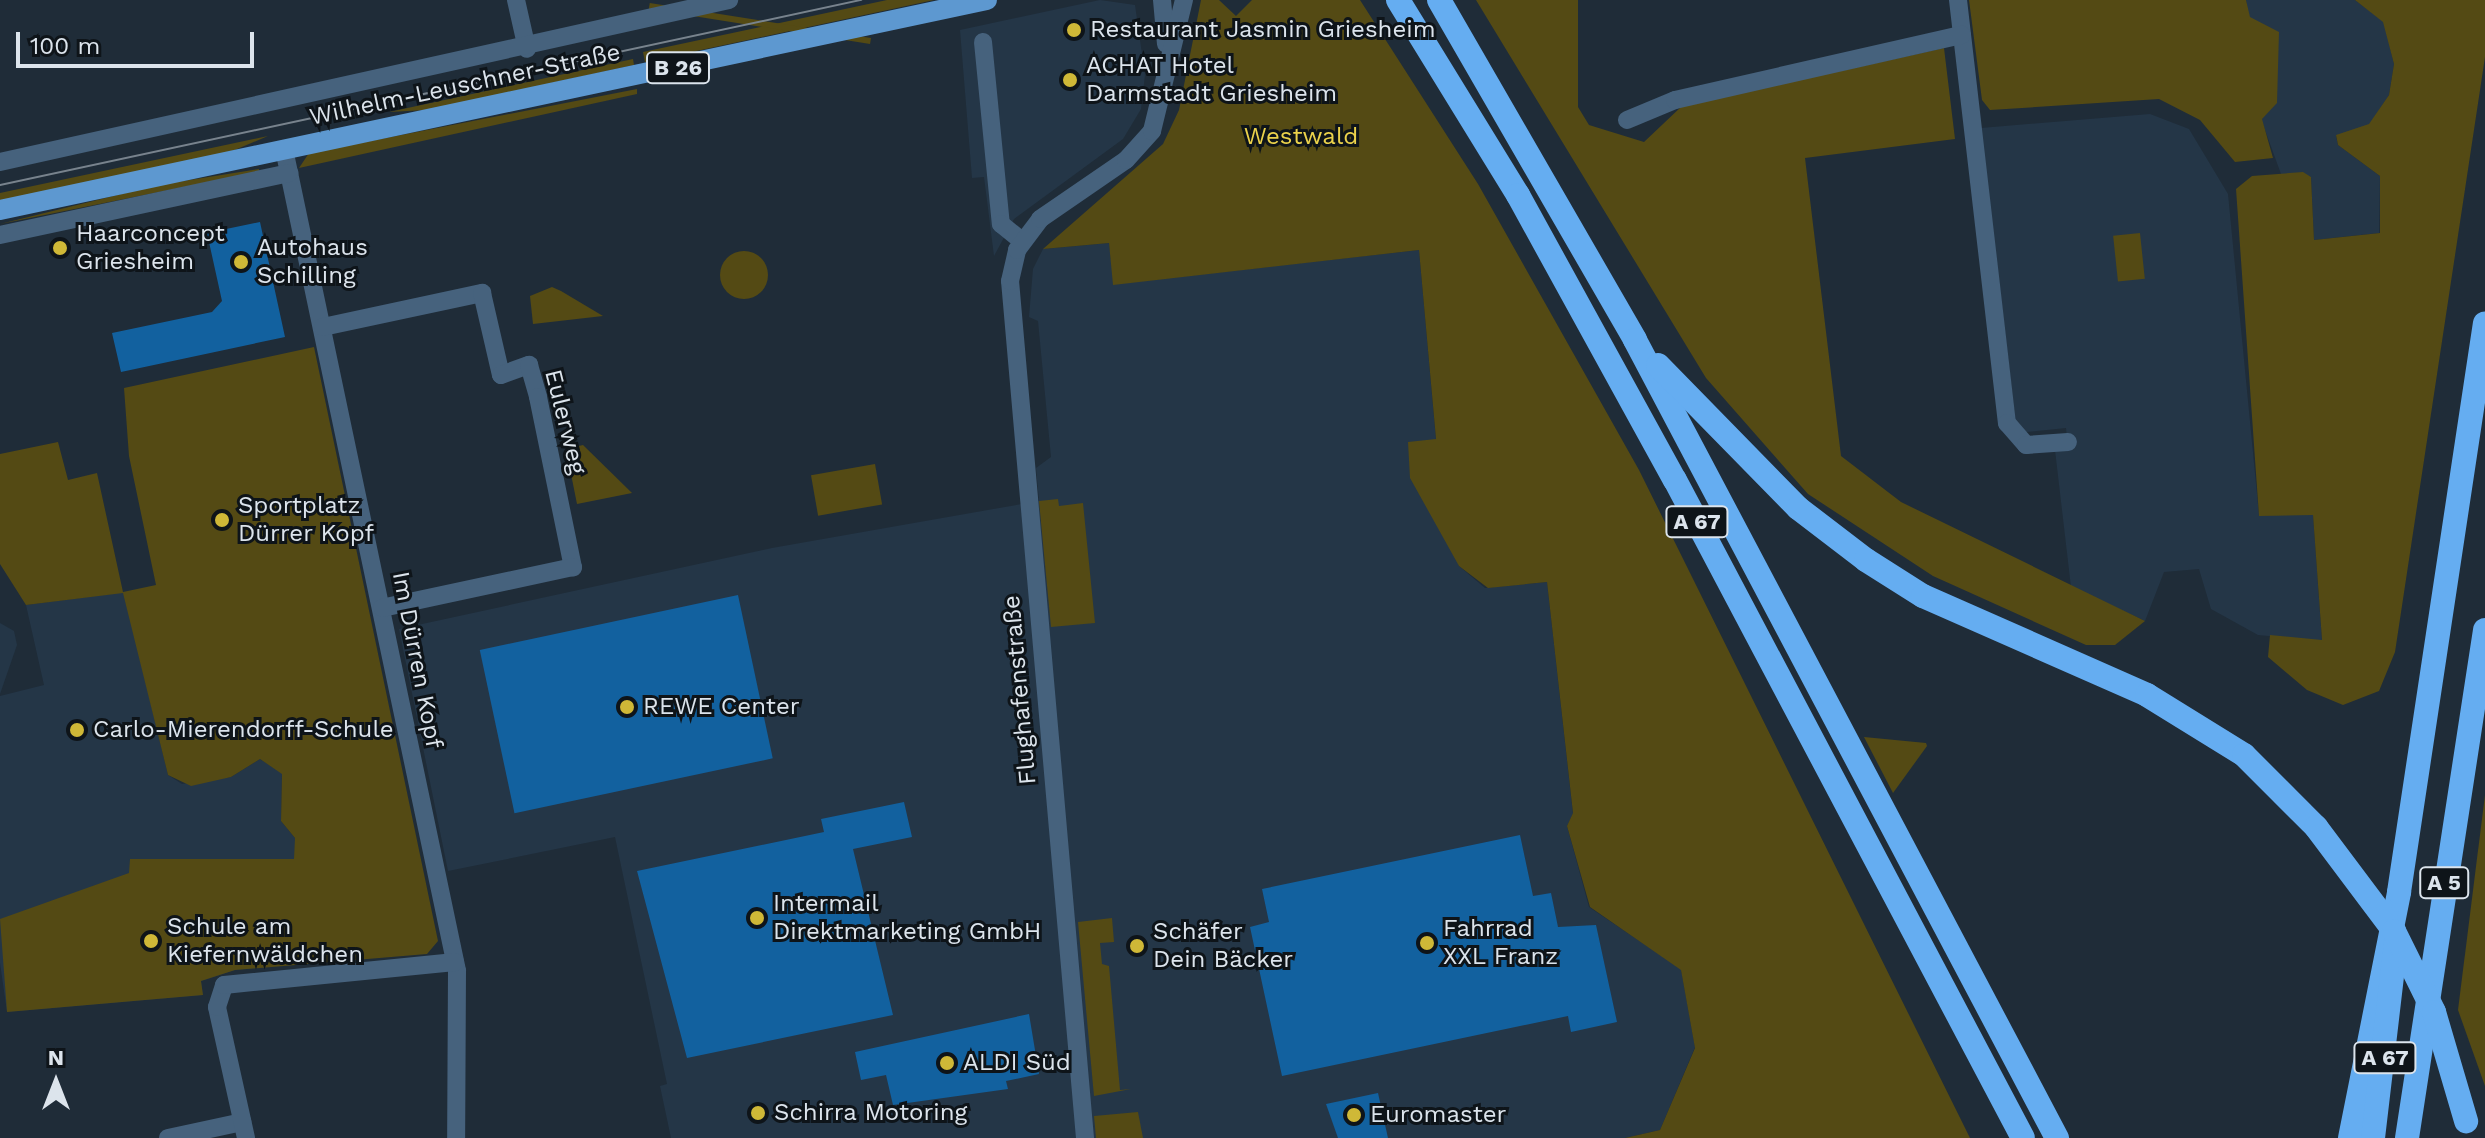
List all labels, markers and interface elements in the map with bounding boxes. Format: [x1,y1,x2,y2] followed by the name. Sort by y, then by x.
[20,16,258,66] scale bar
[1090,16,1436,44] place label: Restaurant Jasmin Griesheim
[1065,21,1083,39] marker: Restaurant Jasmin Griesheim
[30,32,100,60] text: 100 m
[307,38,623,132] street label: Wilhelm-Leuschner-Straße
[644,50,712,86] road number: B 26
[1086,52,1337,108] place label: ACHAT Hotel Darmstadt Griesheim
[1061,71,1079,89] marker: ACHAT Hotel Darmstadt Griesheim
[1244,123,1358,151] park label: Westwald
[76,220,225,276] place label: Haarconcept Griesheim
[257,234,368,290] place label: Autohaus Schilling
[51,239,69,257] marker: Haarconcept Griesheim
[232,253,250,271] marker: Autohaus Schilling
[538,367,592,477] street label: Eulerweg
[238,492,375,548] place label: Sportplatz Dürrer Kopf
[1665,504,1729,540] road number: A 67
[213,511,231,529] marker: Sportplatz Dürrer Kopf
[386,569,448,751] street label: Im Dürren Kopf
[997,594,1043,786] street label: Flughafenstraße
[643,693,800,721] place label: REWE Center
[618,698,636,716] marker: REWE Center
[93,716,394,744] place label: Carlo-Mierendorff-Schule
[68,721,86,739] marker: Carlo-Mierendorff-Schule
[2418,865,2470,901] road number: A 5
[773,890,1041,946] place label: Intermail Direktmarketing GmbH
[748,909,766,927] marker: Intermail Direktmarketing GmbH
[167,913,363,969] place label: Schule am Kiefernwäldchen
[1443,915,1559,971] place label: Fahrrad XXL Franz
[1153,918,1293,974] place label: Schäfer Dein Bäcker
[142,932,160,950] marker: Schule am Kiefernwäldchen
[1418,934,1436,952] marker: Fahrrad XXL Franz
[1128,937,1146,955] marker: Schäfer Dein Bäcker
[2353,1040,2417,1076] road number: A 67
[16,1042,96,1122] north arrow
[48,1045,64,1070] text: N
[963,1049,1071,1077] place label: ALDI Süd
[938,1054,956,1072] marker: ALDI Süd
[774,1099,968,1127] place label: Schirra Motoring
[1370,1101,1506,1129] place label: Euromaster
[749,1104,767,1122] marker: Schirra Motoring
[1345,1106,1363,1124] marker: Euromaster

